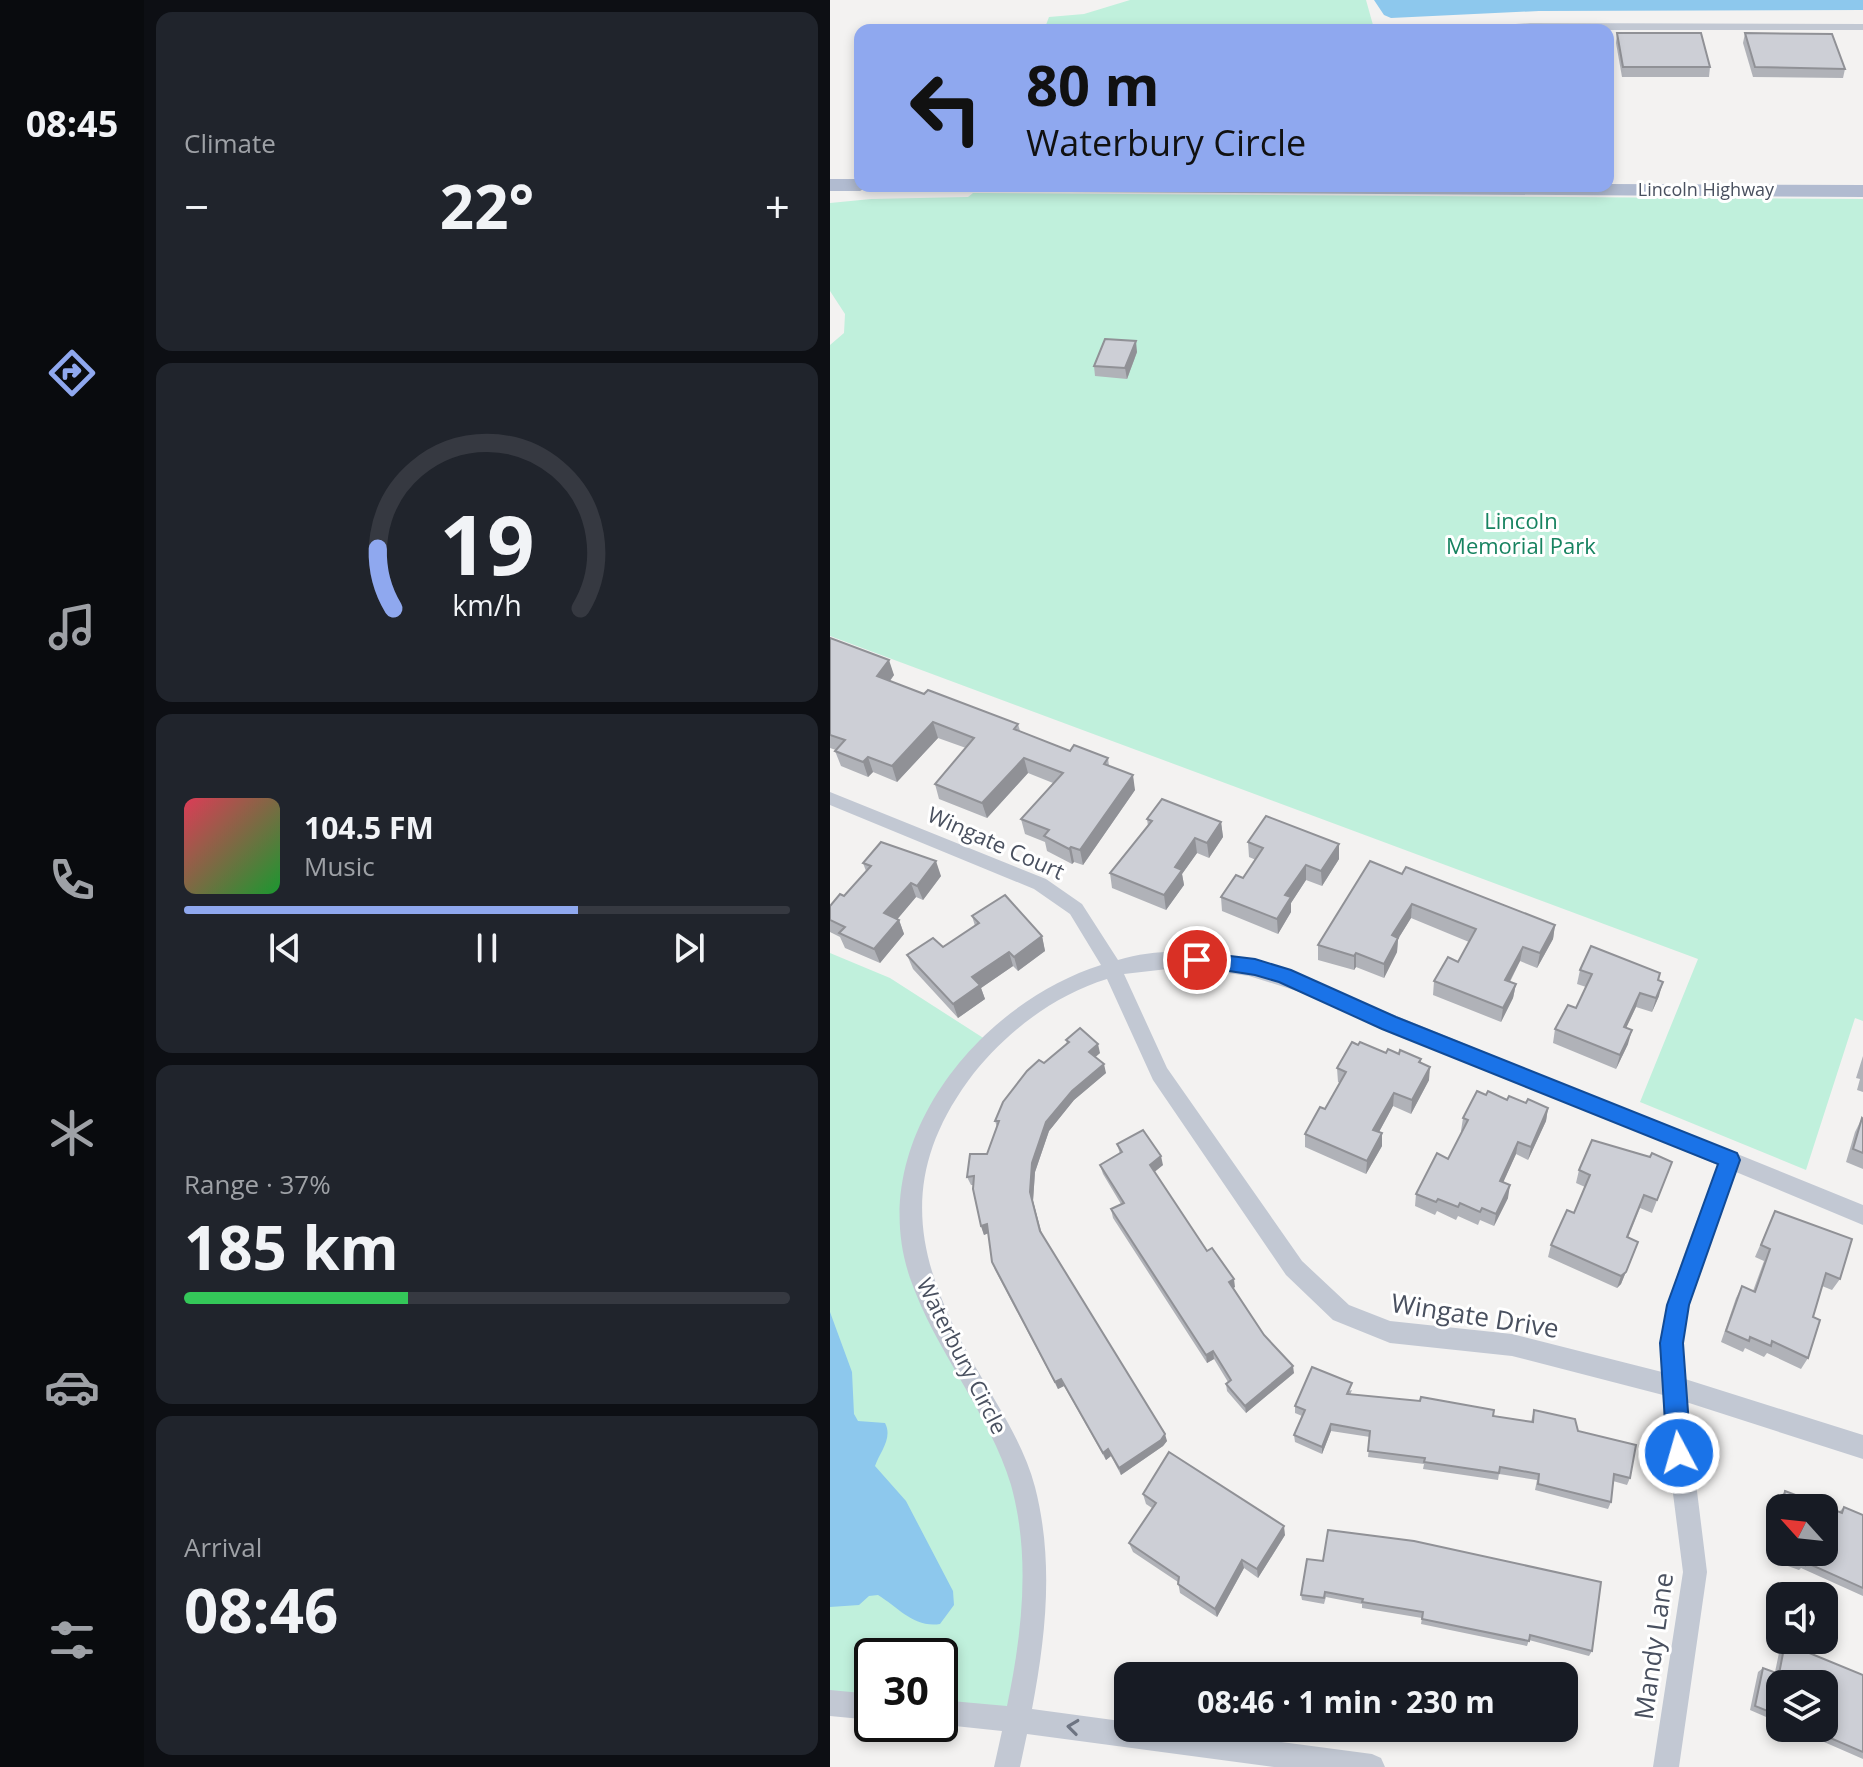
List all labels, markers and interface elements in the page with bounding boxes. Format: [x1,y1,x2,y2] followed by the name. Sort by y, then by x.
[1026,46,1160,122] text: 80 m
[894,56,998,160] icon: left
[26,99,118,148] text: 08:45
[1026,118,1306,167] text: Waterbury Circle
[184,125,276,161] text: Climate
[440,165,534,247] text: 22°
[184,176,209,236] text: −
[765,176,790,236] text: +
[1638,177,1775,201] street label: Lincoln Highway
[44,345,100,401] icon: directions
[439,485,535,598] text: 19
[1446,505,1596,560] park label: Lincoln Memorial Park
[452,585,522,624] text: km/h
[44,599,100,655] icon: music
[923,799,1070,886] street label: Wingate Court
[304,807,434,848] text: 104.5 FM
[304,848,375,884] text: Music
[44,852,100,908] icon: phone
[263,926,307,970] icon: previous
[465,926,509,970] icon: pause
[667,926,711,970] icon: next
[1163,926,1231,994] pin
[1175,938,1219,982] icon: arrive
[44,1105,100,1161] icon: climate
[184,1166,331,1202] text: Range · 37%
[184,1206,399,1288] text: 185 km
[911,1272,1015,1439] street label: Waterbury Circle
[1389,1284,1562,1346] street label: Wingate Drive
[44,1359,100,1415] icon: car
[1637,1411,1721,1495] position arrow
[1766,1494,1838,1566] north arrow
[1766,1494,1838,1742] map controls
[184,1529,262,1565] text: Arrival
[184,1569,338,1651] text: 08:46
[1625,1570,1681,1722] street label: Mandy Lane
[1766,1582,1838,1654] button: sound
[44,1612,100,1668] icon: filters
[854,1638,958,1742] speed limit sign: 30
[1766,1670,1838,1742] button: layers
[1197,1681,1495,1722] text: 08:46 · 1 min · 230 m
[1066,1719,1080,1736] one-way arrow

